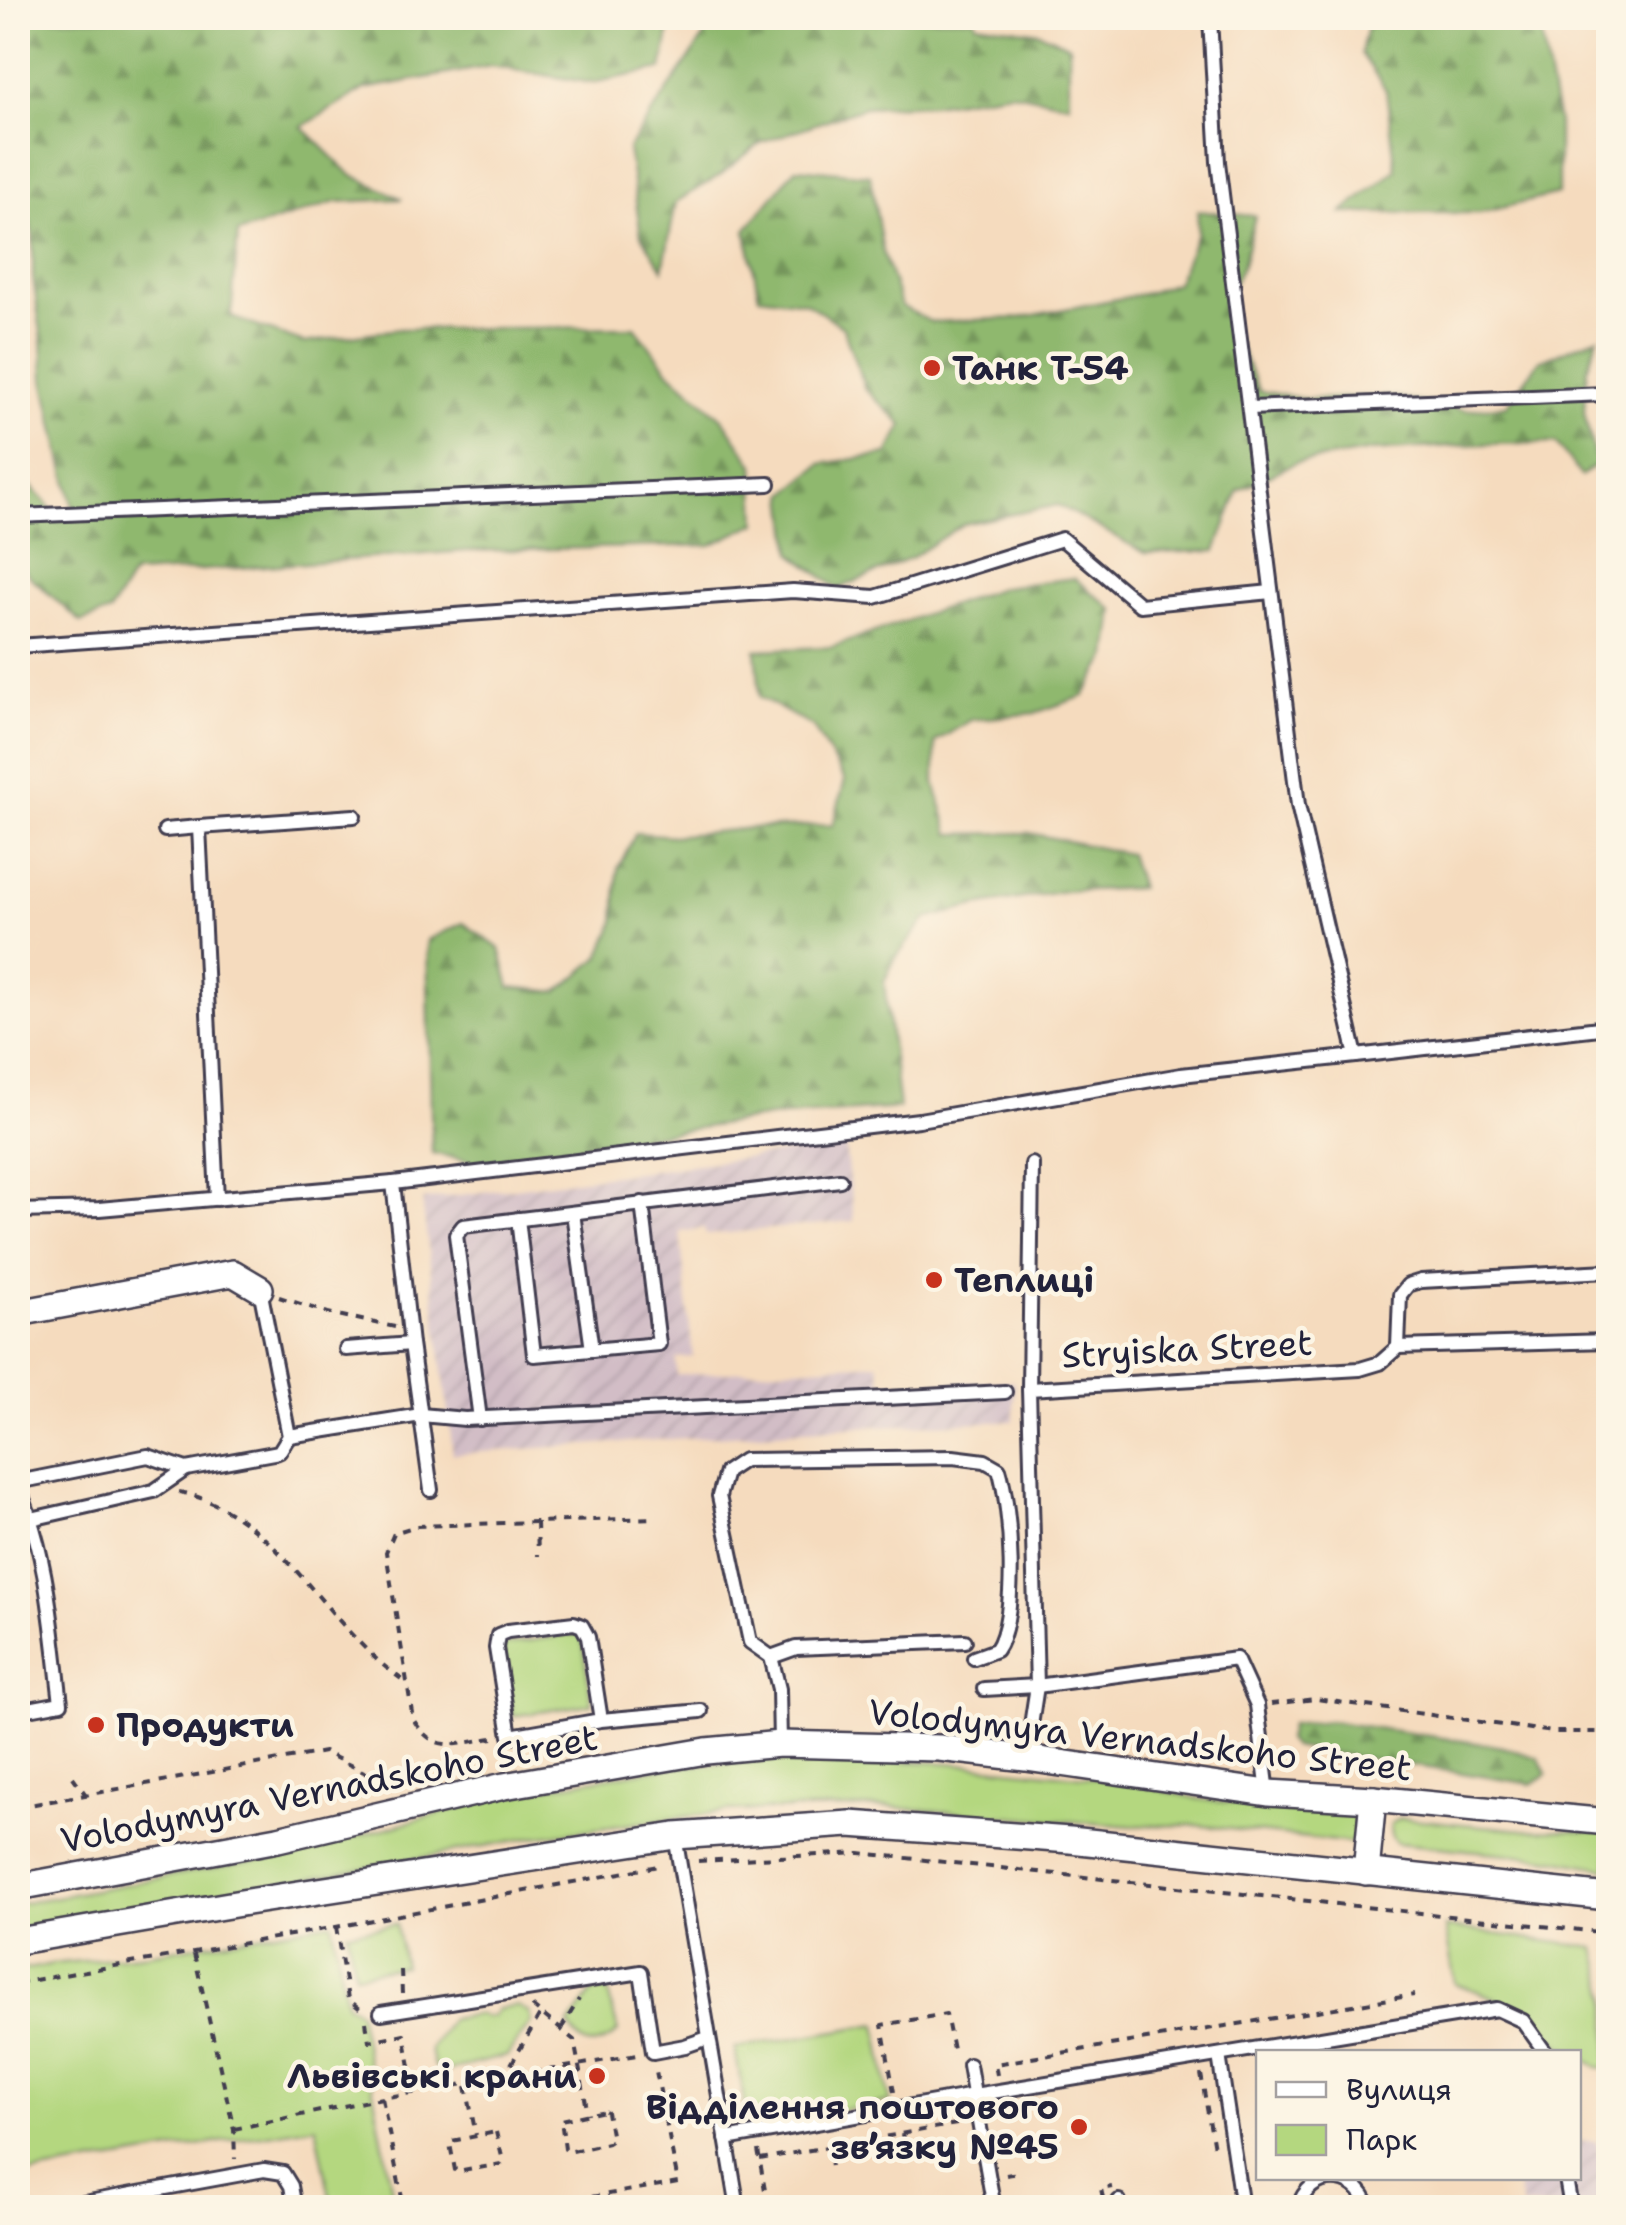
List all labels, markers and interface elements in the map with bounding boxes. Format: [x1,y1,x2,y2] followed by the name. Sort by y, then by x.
[952,344,1129,391] place label: Танк Т-54
[921,357,943,379] marker: Танк Т-54
[954,1256,1094,1303] place label: Теплиці
[923,1269,945,1291] marker: Теплиці
[1060,1318,1314,1379] street label: Stryiska Street
[866,1688,1414,1791] street label: Volodymyra Vernadskoho Street
[116,1701,294,1748] place label: Продукти
[56,1713,601,1864] street label: Volodymyra Vernadskoho Street
[85,1714,107,1736] marker: Продукти
[1256,2050,1581,2180] legend
[287,2052,577,2099] place label: Львівські крани
[586,2065,608,2087] marker: Львівські крани
[1346,2069,1452,2110] text: Вулиця
[646,2083,1059,2170] place label: Відділення поштового зв’язку №45
[1068,2116,1090,2138] marker: Відділення поштового зв’язку №45
[1346,2119,1417,2160] text: Парк

